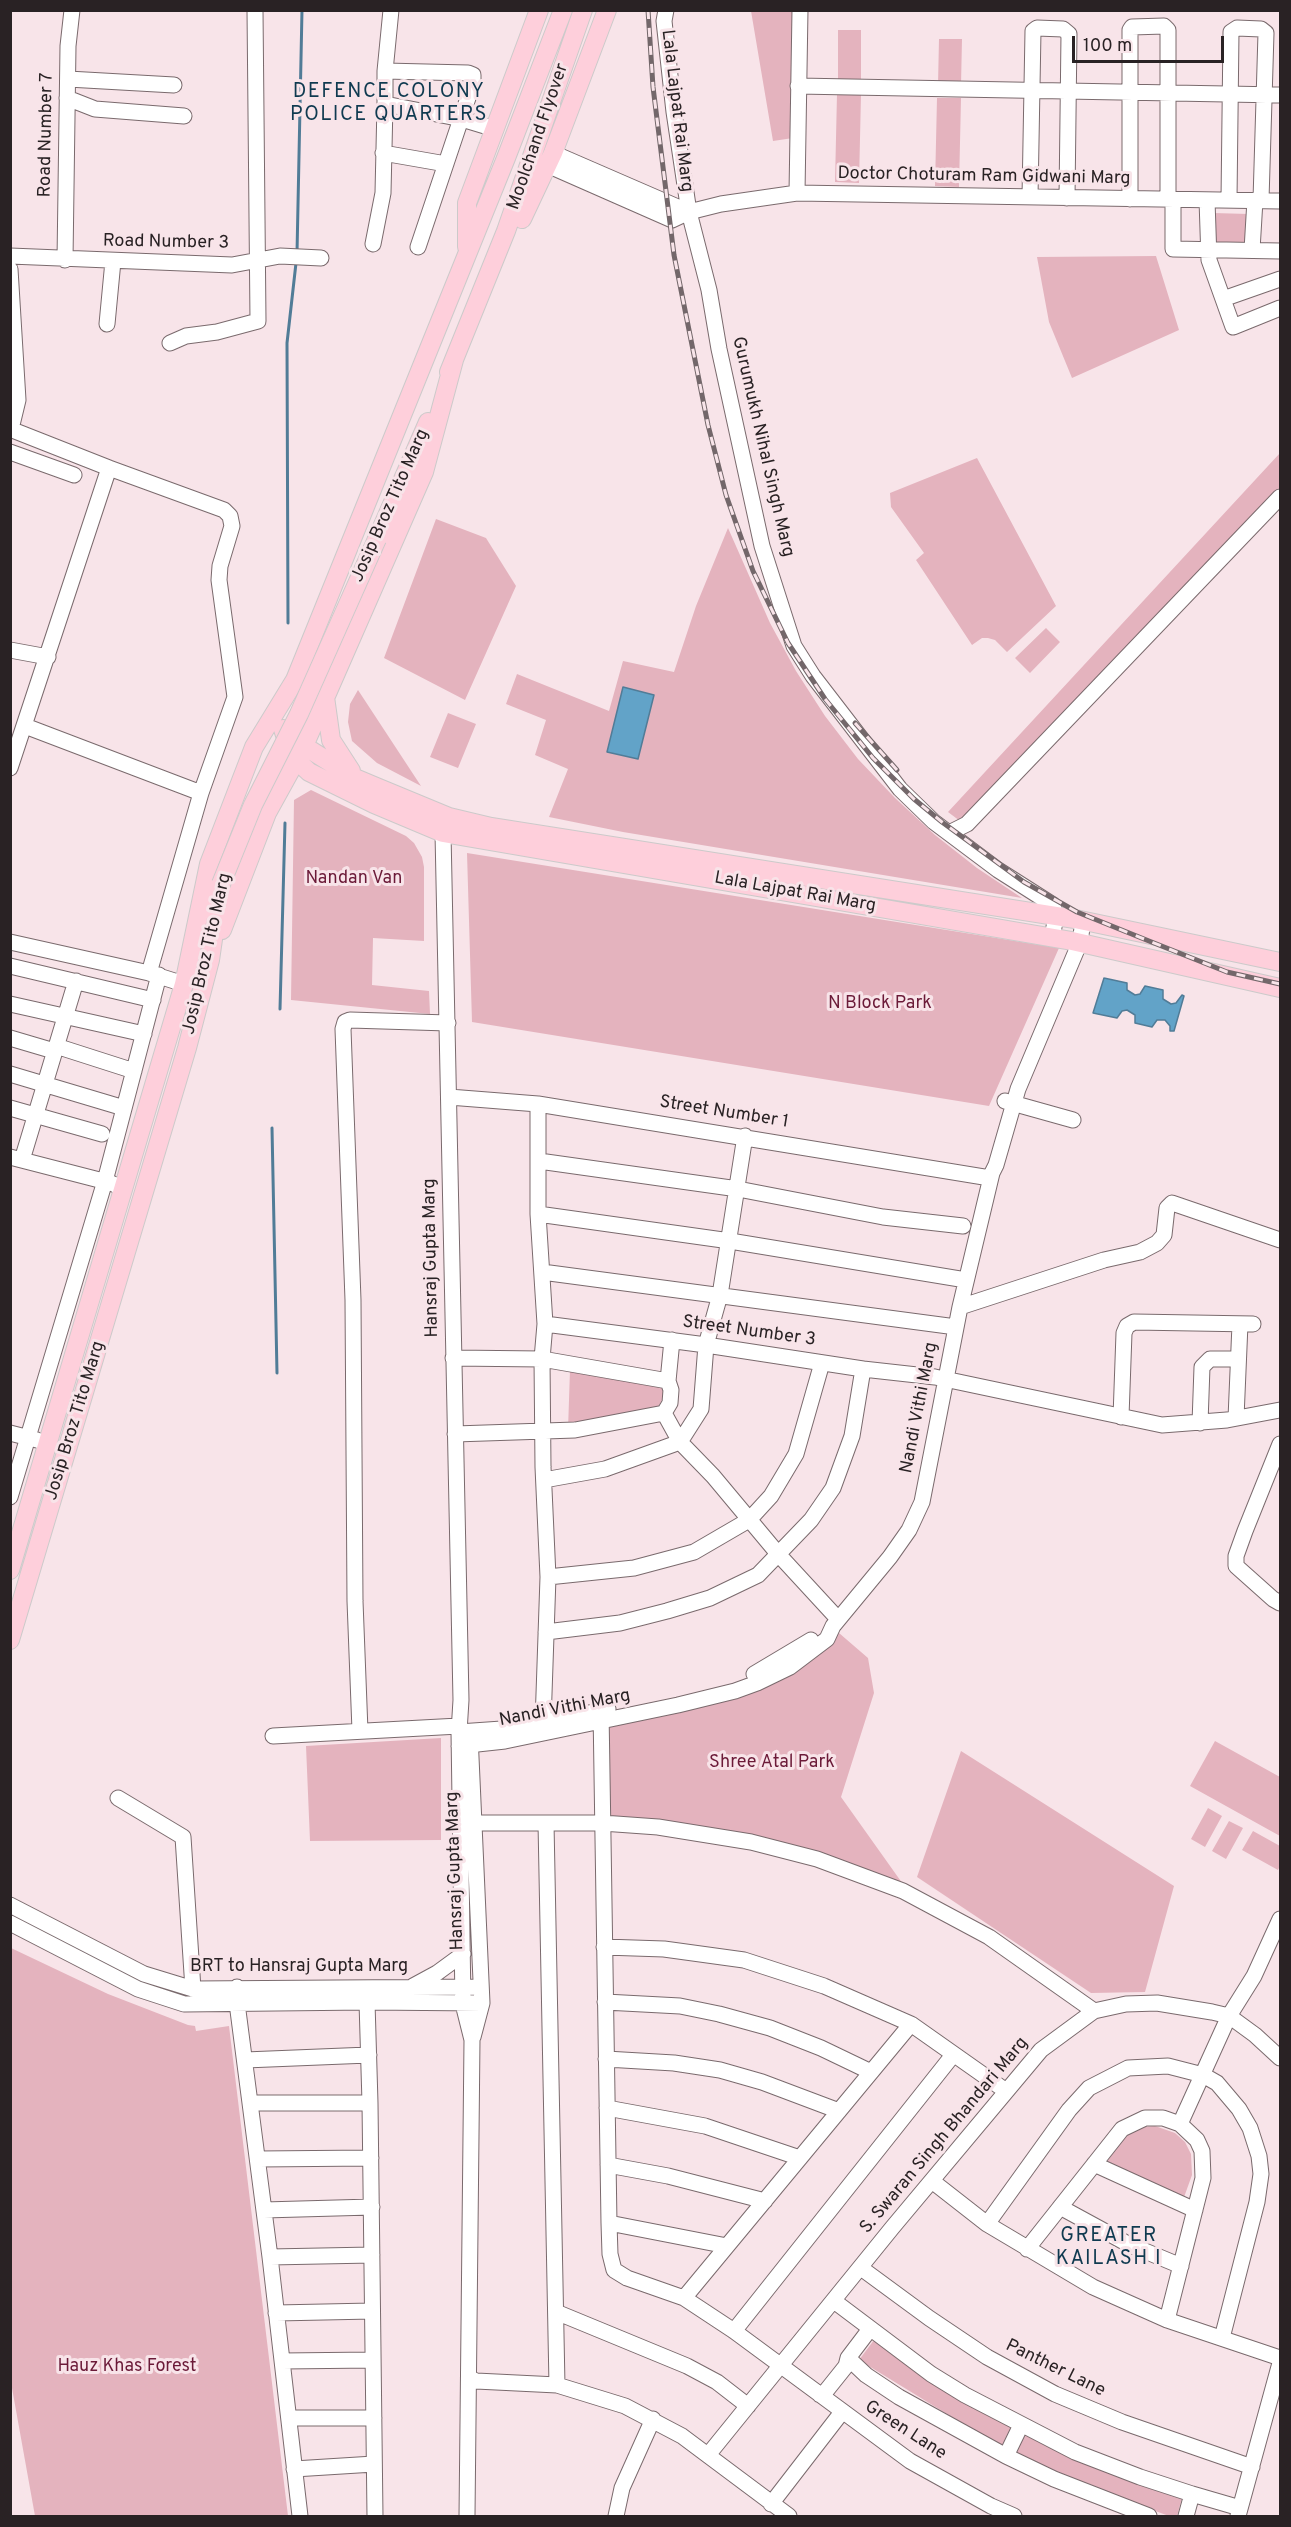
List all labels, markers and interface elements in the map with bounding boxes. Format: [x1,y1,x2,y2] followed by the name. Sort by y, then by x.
[1075,24,1226,62] scale bar
[655,28,697,194] street label: Lala Lajpat Rai Marg
[1083,35,1132,58] text: 100 m
[504,61,574,213] street label: Moolchand Flyover
[35,72,59,198] street label: Road Number 7
[290,81,488,128] district label: DEFENCE COLONY POLICE QUARTERS
[837,164,1131,190] street label: Doctor Choturam Ram Gidwani Marg
[103,231,229,255] street label: Road Number 3
[726,335,798,559] street label: Gurumukh Nihal Singh Marg
[348,426,434,586] street label: Josip Broz Tito Marg
[306,868,402,890] park label: Nandan Van
[713,868,877,918] street label: Lala Lajpat Rai Marg
[179,871,237,1037] street label: Josip Broz Tito Marg
[828,993,932,1015] park label: N Block Park
[658,1092,790,1134] street label: Street Number 1
[420,1178,444,1338] street label: Hansraj Gupta Marg
[681,1312,817,1352] street label: Street Number 3
[42,1339,110,1503] street label: Josip Broz Tito Marg
[897,1341,943,1475] street label: Nandi Vithi Marg
[498,1686,632,1732] street label: Nandi Vithi Marg
[709,1752,835,1774] park label: Shree Atal Park
[442,1791,470,1951] street label: Hansraj Gupta Marg
[190,1956,408,1978] street label: BRT to Hansraj Gupta Marg
[856,2033,1034,2239] street label: S. Swaran Singh Bhandari Marg
[1056,2225,1162,2272] district label: GREATER KAILASH I
[1002,2336,1108,2402] street label: Panther Lane
[58,2356,196,2378] park label: Hauz Khas Forest
[860,2397,950,2465] street label: Green Lane

